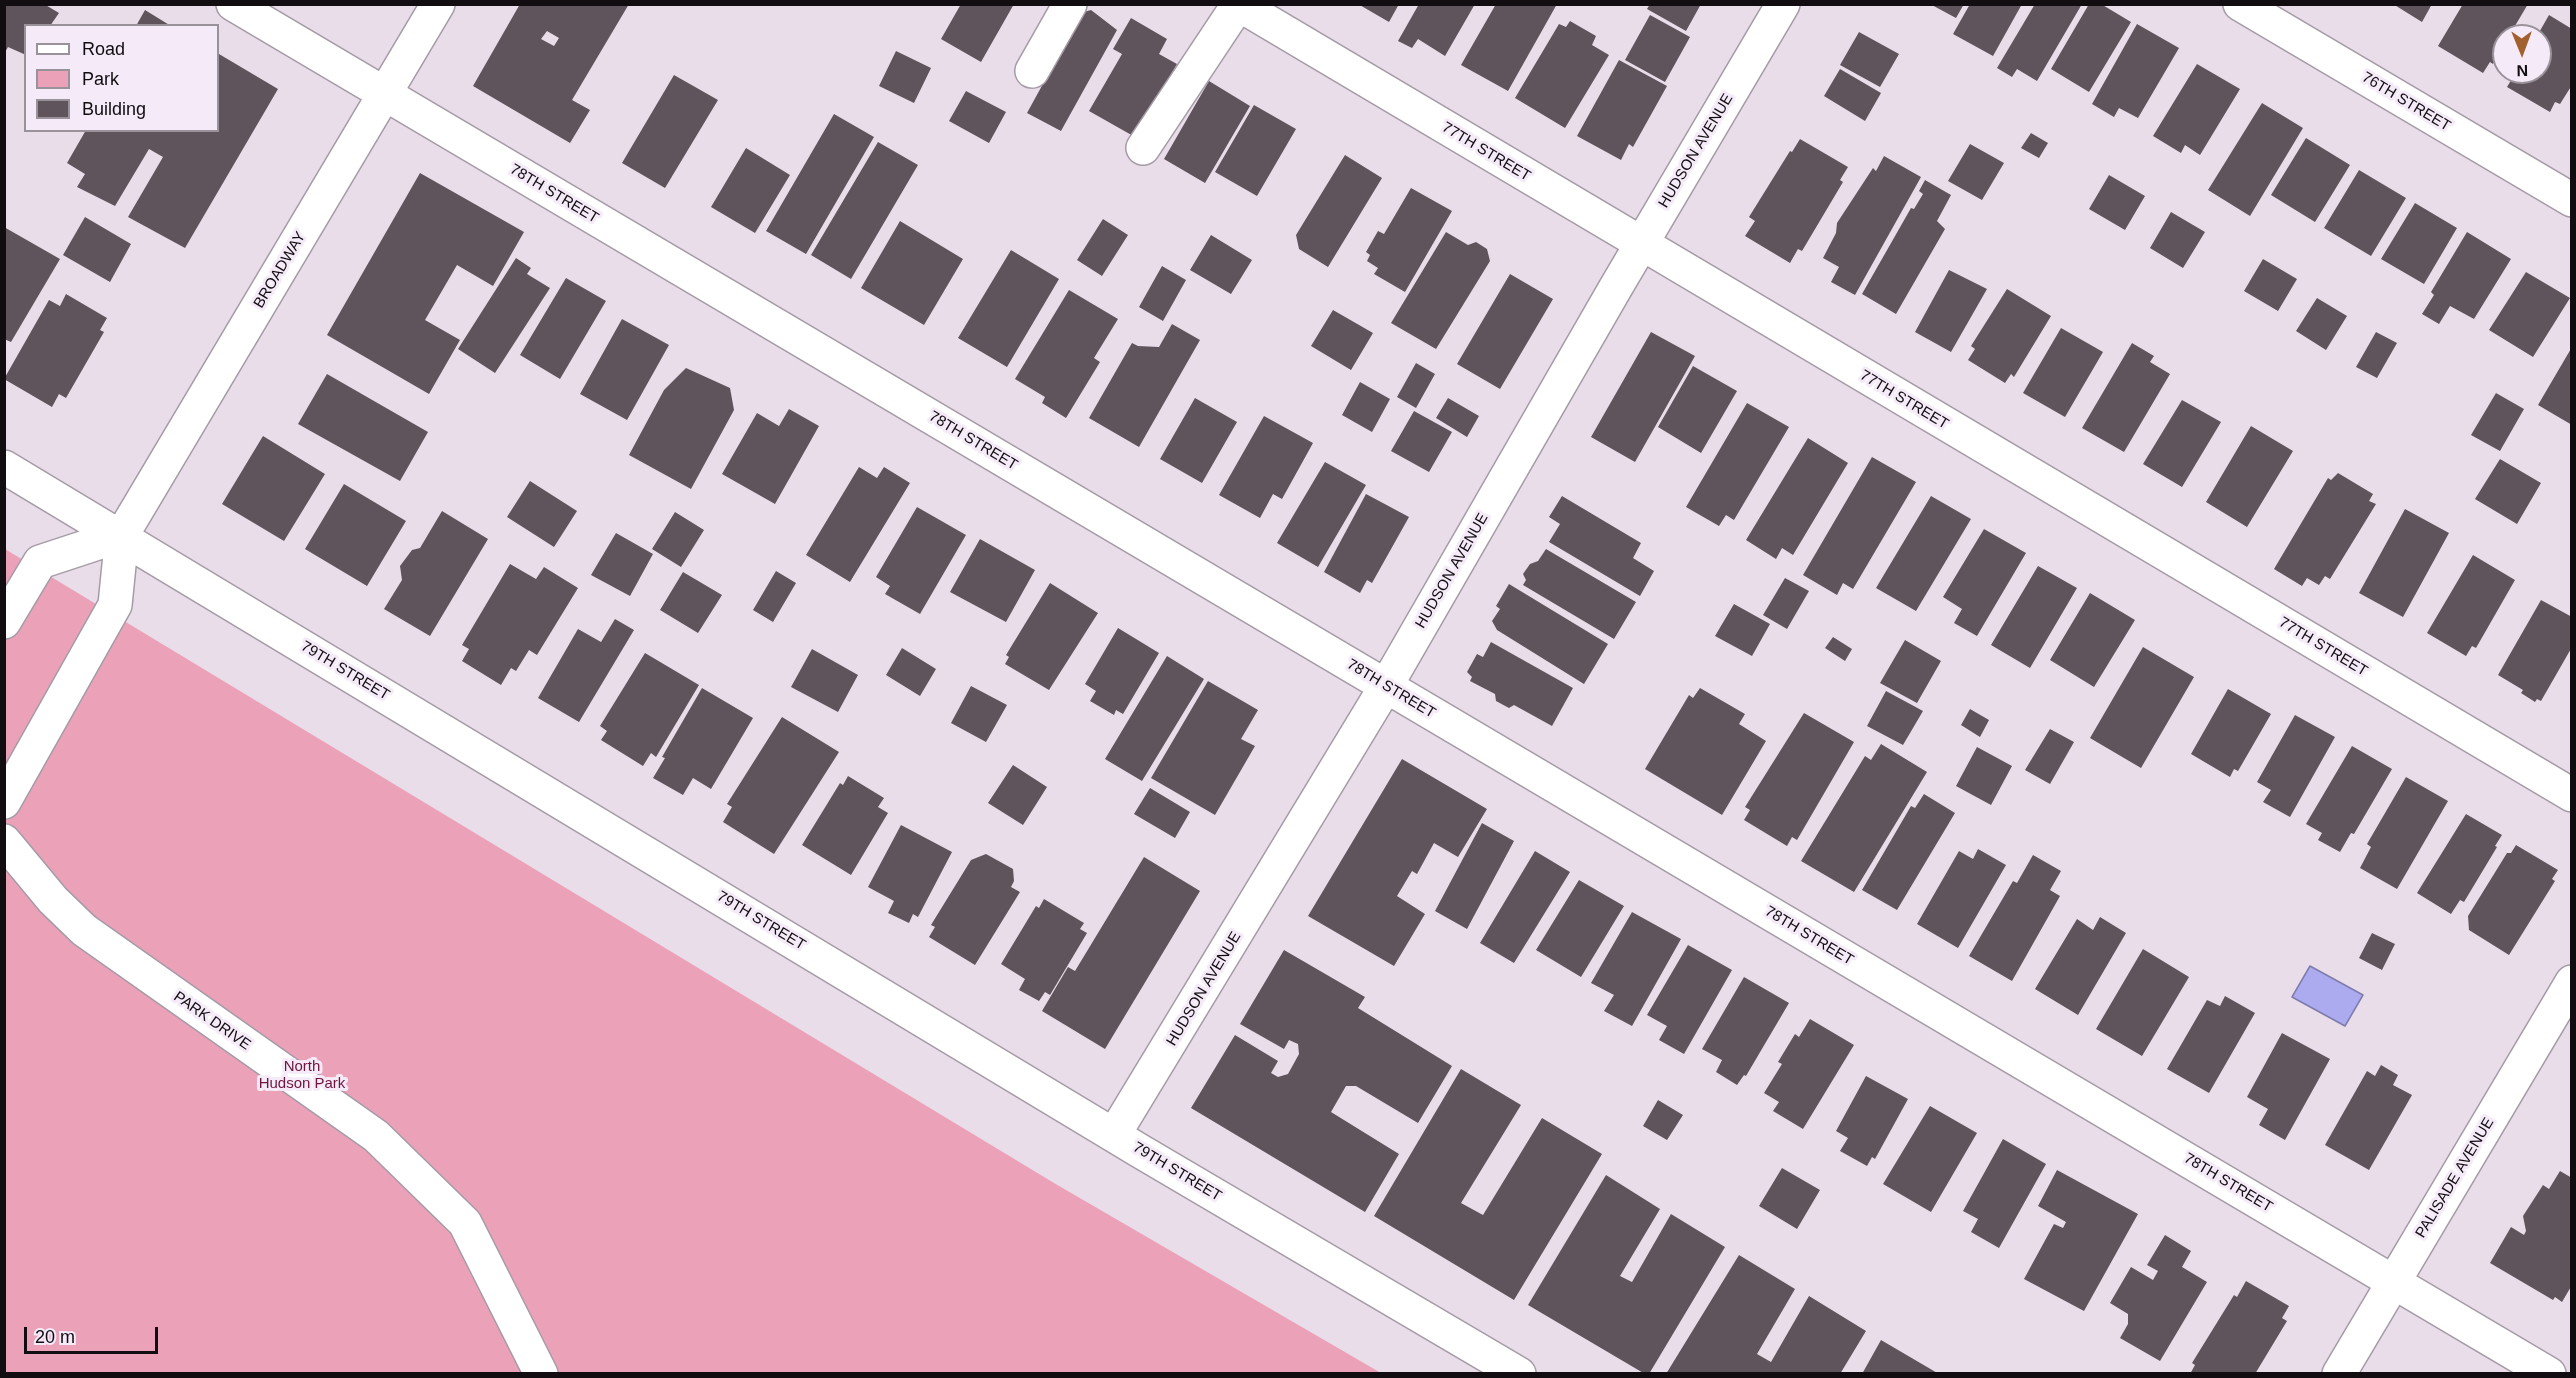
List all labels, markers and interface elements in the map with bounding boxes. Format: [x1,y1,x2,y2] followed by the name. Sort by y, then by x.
[24,24,219,132] legend
[2492,24,2552,84] north arrow
[82,39,125,59] text: Road
[2516,62,2528,79] text: N
[82,69,119,89] text: Park
[2358,69,2454,135] street label: 76TH STREET
[1655,91,1737,211] street label: HUDSON AVENUE
[82,99,146,119] text: Building
[1438,119,1534,185] street label: 77TH STREET
[506,161,602,227] street label: 78TH STREET
[250,229,310,311] street label: BROADWAY
[1856,367,1952,433] street label: 77TH STREET
[925,408,1021,474] street label: 78TH STREET
[1412,510,1492,632] street label: HUDSON AVENUE
[2275,614,2371,680] street label: 77TH STREET
[297,638,393,704] street label: 79TH STREET
[1343,656,1439,722] street label: 78TH STREET
[713,888,809,954] street label: 79TH STREET
[1761,903,1857,969] street label: 78TH STREET
[1163,929,1245,1049] street label: HUDSON AVENUE
[170,988,254,1054] street label: PARK DRIVE
[259,1058,345,1093] park label: North Hudson Park
[2412,1115,2498,1241] street label: PALISADE AVENUE
[1129,1139,1225,1205] street label: 79TH STREET
[2180,1150,2276,1216] street label: 78TH STREET
[27,1315,160,1353] scale bar
[35,1327,75,1347] text: 20 m

